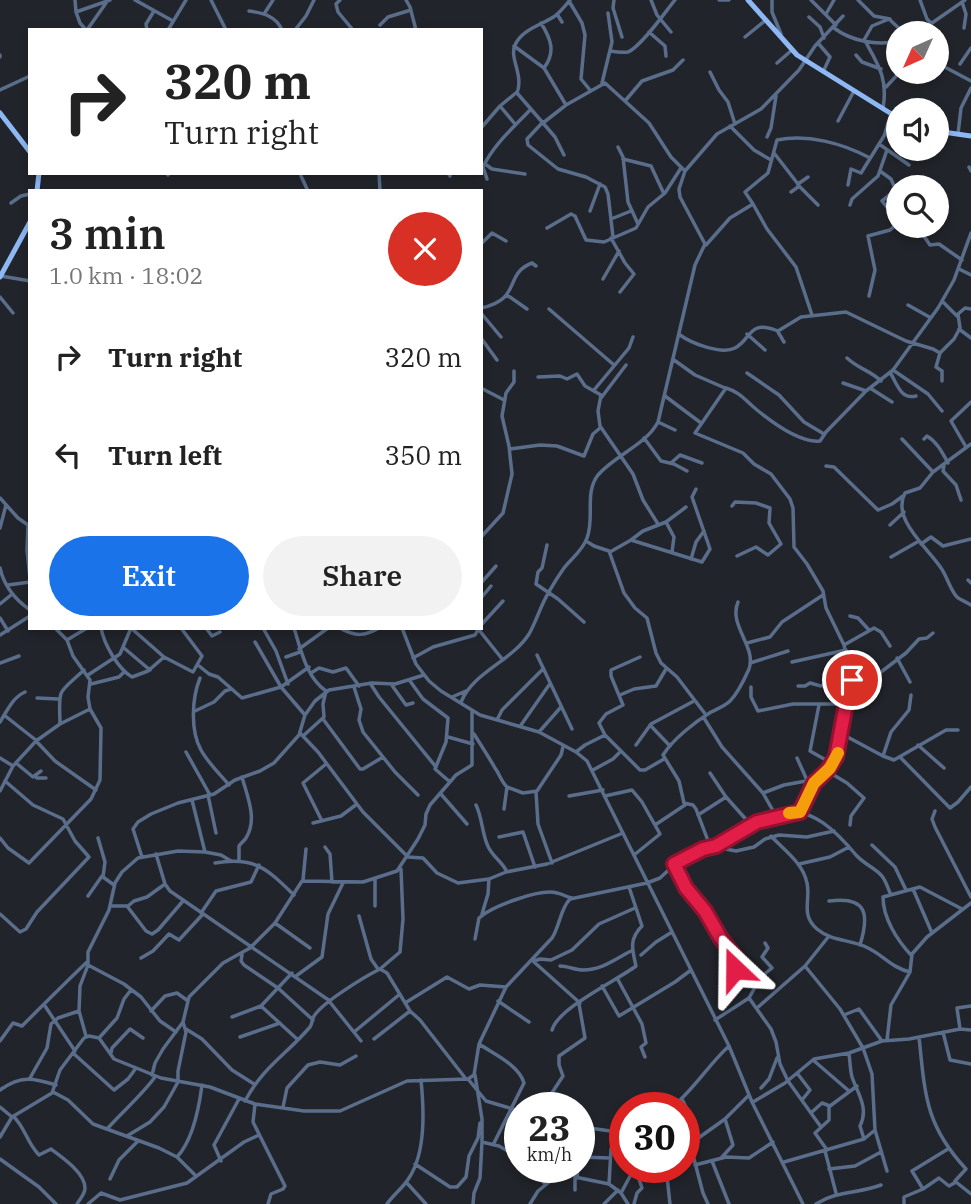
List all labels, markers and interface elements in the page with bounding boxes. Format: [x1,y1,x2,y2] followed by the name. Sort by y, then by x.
[886,21,948,84] north arrow
[886,21,949,238] map controls
[164,49,311,112] text: 320 m
[49,56,140,147] icon: right
[886,98,949,161] button: sound
[164,111,319,153] text: Turn right
[886,175,949,238] button: search
[49,206,166,261] text: 3 min
[388,212,462,286] button: close
[49,260,203,290] text: 1.0 km · 18:02
[49,338,87,376] icon: right
[108,340,242,374] text: Turn right
[384,340,462,374] text: 320 m
[49,436,87,474] icon: left
[108,438,222,472] text: Turn left
[384,438,462,472] text: 350 m
[49,536,249,616] button: Exit
[263,536,462,616] button: Share
[822,650,882,710] pin
[833,661,871,699] icon: arrive
[698,932,772,1006] position arrow
[609,1092,700,1183] speed limit sign: 30
[528,1105,571,1151] text: 23
[527,1143,572,1166] text: km/h

